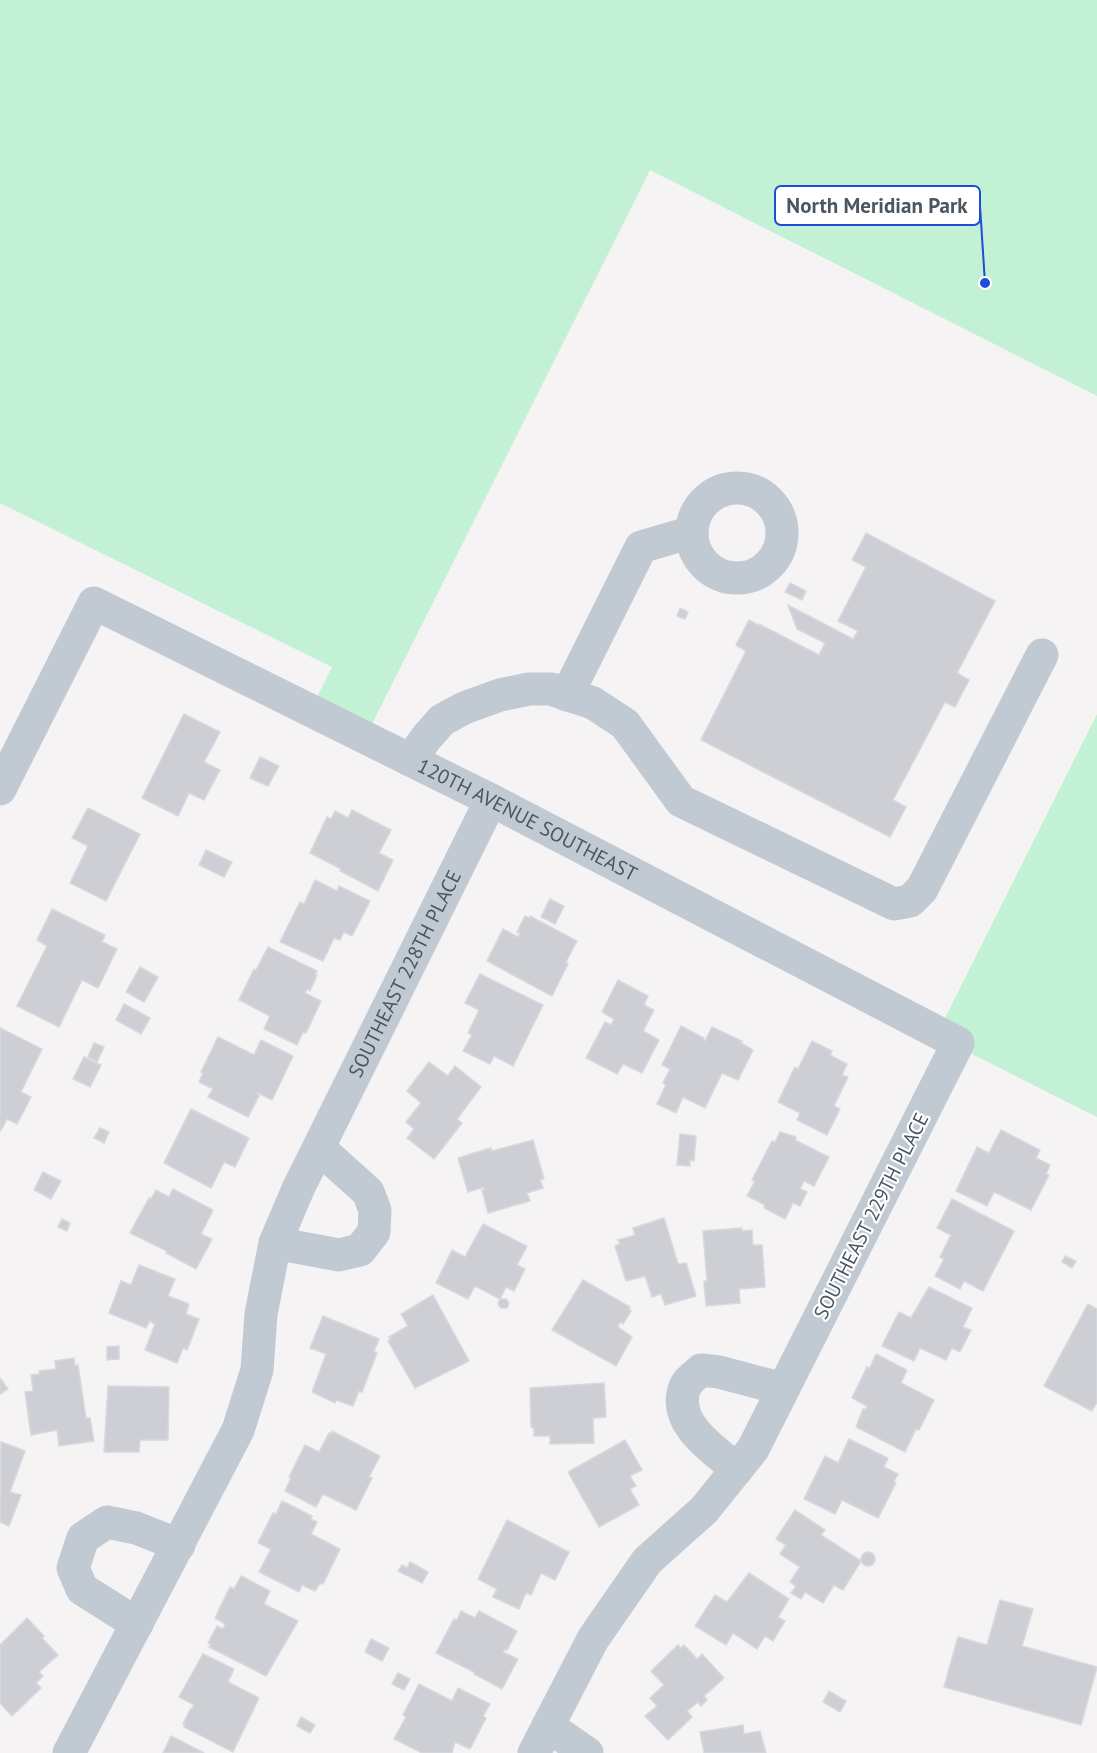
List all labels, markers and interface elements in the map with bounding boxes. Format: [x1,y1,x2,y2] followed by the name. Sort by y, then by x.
[775,186,980,225] callout: North Meridian Park
[786,192,968,219] text: North Meridian Park
[413,753,642,887] street label: 120TH AVENUE SOUTHEAST
[342,866,467,1082] street label: SOUTHEAST 228TH PLACE
[808,1108,934,1324] street label: SOUTHEAST 229TH PLACE

